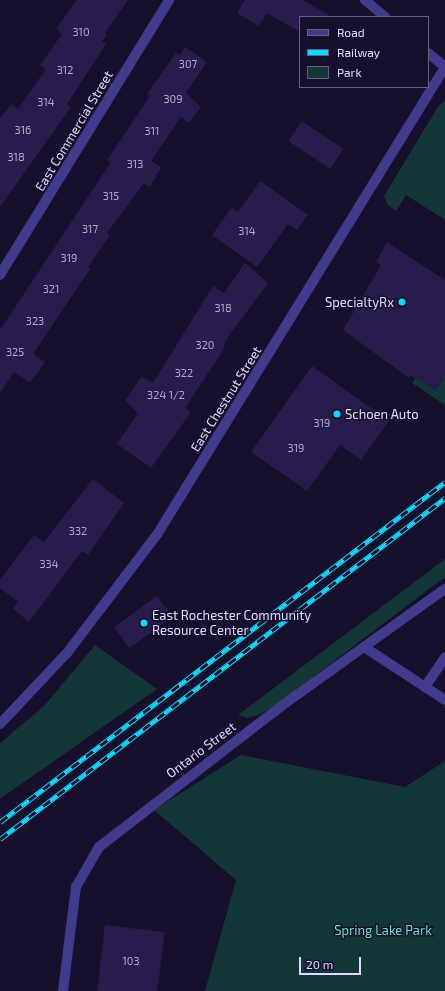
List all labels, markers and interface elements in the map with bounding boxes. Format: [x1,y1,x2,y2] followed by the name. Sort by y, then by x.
[299,16,429,88] legend
[72,25,90,39] house number: 310
[337,25,365,39] text: Road
[337,45,380,59] text: Railway
[179,57,197,71] house number: 307
[57,63,73,77] house number: 312
[337,65,362,79] text: Park
[32,68,116,194] street label: East Commercial Street
[163,92,183,106] house number: 309
[37,95,55,109] house number: 314
[15,123,31,137] house number: 316
[145,124,159,138] house number: 311
[7,150,25,164] house number: 318
[127,157,143,171] house number: 313
[103,189,119,203] house number: 315
[82,222,98,236] house number: 317
[238,224,256,238] house number: 314
[61,251,77,265] house number: 319
[43,282,59,296] house number: 321
[325,294,394,310] place label: SpecialtyRx
[397,297,407,307] marker: SpecialtyRx
[214,301,232,315] house number: 318
[26,314,44,328] house number: 323
[196,338,214,352] house number: 320
[187,343,265,455] street label: East Chestnut Street
[6,345,24,359] house number: 325
[175,366,193,380] house number: 322
[147,388,185,402] house number: 324 1/2
[345,406,419,422] place label: Schoen Auto
[332,409,342,419] marker: Schoen Auto
[314,416,330,430] house number: 319
[288,441,304,455] house number: 319
[69,524,87,538] house number: 332
[40,557,58,571] house number: 334
[152,608,311,639] place label: East Rochester Community Resource Center
[139,618,149,628] marker: East Rochester Community Resource Center
[163,719,239,781] street label: Ontario Street
[334,922,432,938] park label: Spring Lake Park
[301,949,363,975] scale bar
[122,954,140,968] house number: 103
[306,957,333,971] text: 20 m

